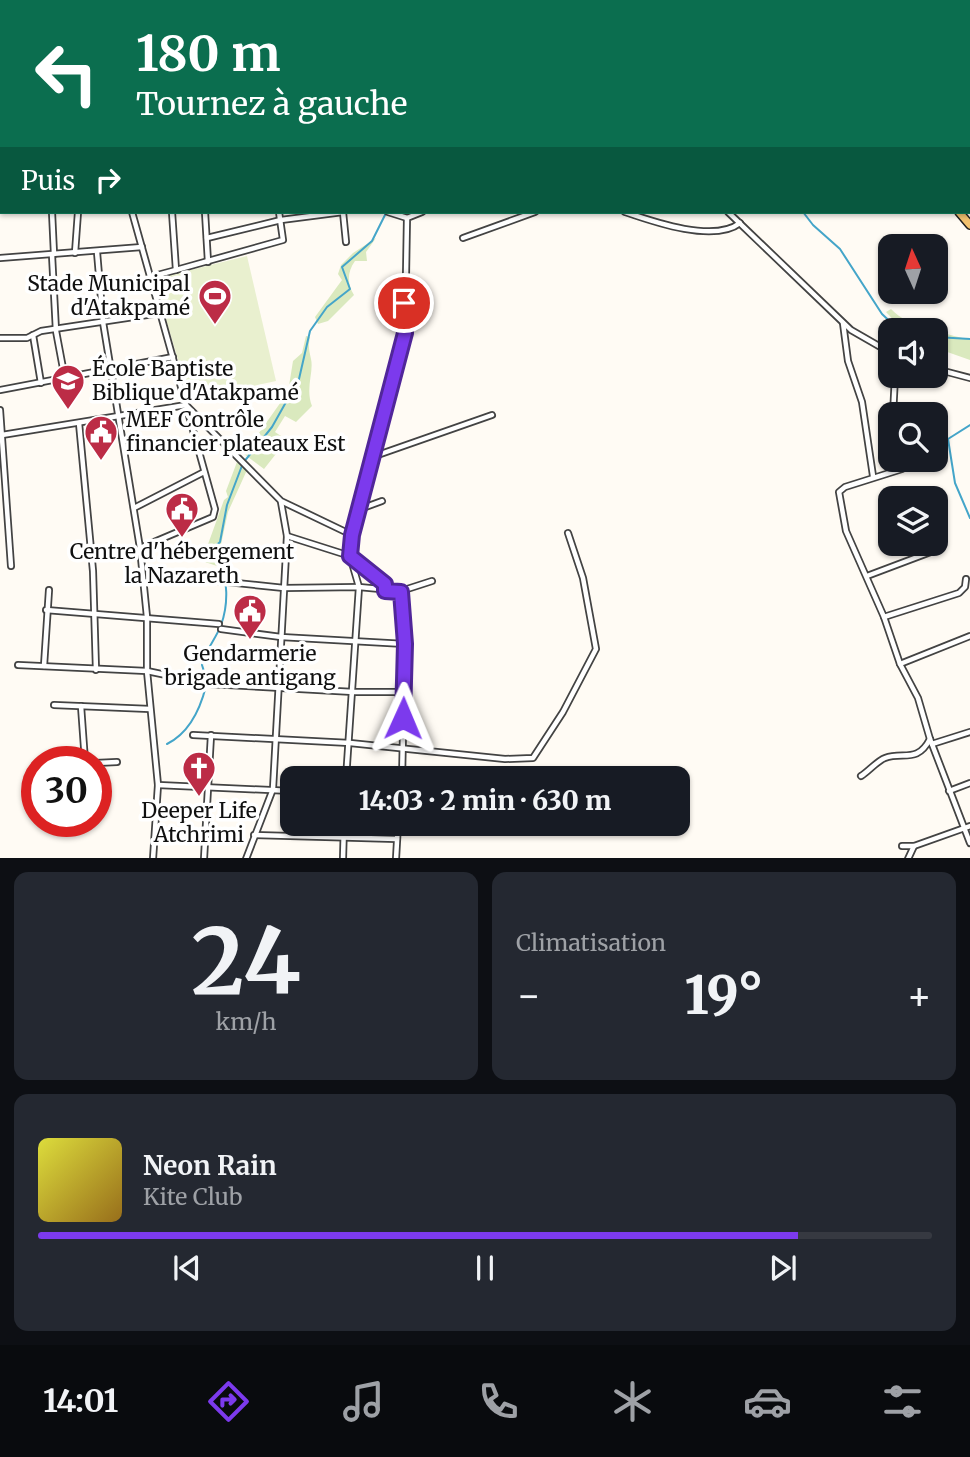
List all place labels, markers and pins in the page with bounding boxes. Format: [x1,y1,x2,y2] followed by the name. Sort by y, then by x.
[27,270,190,321] place label: Stade Municipal d'Atakpamé
[374,273,434,333] pin
[196,277,234,326] sports icon: Stade Municipal d'Atakpamé
[92,354,299,406] place label: École Baptiste Biblique d'Atakpamé
[49,362,87,411] school or university icon: École Baptiste Biblique d'Atakpamé
[126,406,345,457] place label: MEF Contrôle financier plateaux Est
[82,413,120,462] public building icon: MEF Contrôle financier plateaux Est
[163,490,201,539] public building icon: Centre d'hébergement la Nazareth
[70,538,294,589] place label: Centre d'hébergement la Nazareth
[231,592,269,641] public building icon: Gendarmerie brigade antigang
[163,640,336,691] place label: Gendarmerie brigade antigang
[180,749,218,798] church icon: Deeper Life Atchrimi
[141,797,257,848] place label: Deeper Life Atchrimi

